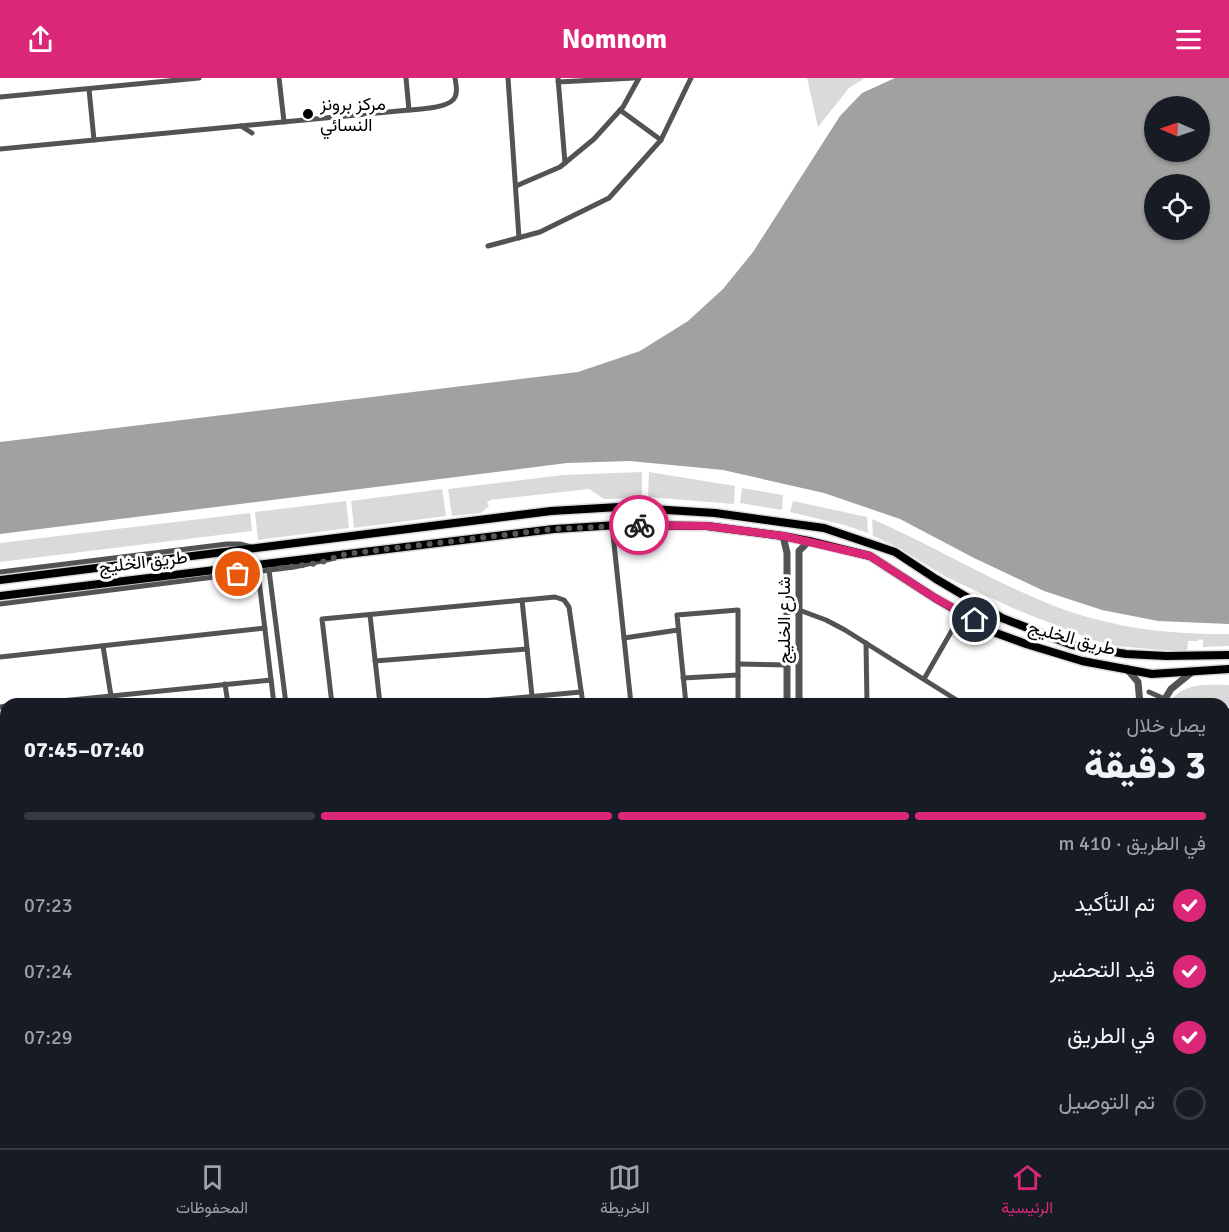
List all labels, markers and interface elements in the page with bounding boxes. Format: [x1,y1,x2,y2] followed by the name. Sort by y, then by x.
[24,23,57,56] icon: share
[562,23,667,56] text: Nomnom
[1172,23,1205,56] icon: menu
[319,93,386,140] place label: مركز برونز النسائي
[1144,96,1210,162] north arrow
[1144,96,1210,240] map controls
[301,107,315,121] marker: مركز برونز النسائي
[1144,174,1210,240] button: locate
[609,495,669,555] courier
[623,509,656,542] icon: bike
[97,546,189,579] street label: طريق الخليج
[212,548,263,599] pin
[221,557,254,590] icon: bag
[773,576,796,664] street label: شارع الخليج
[949,594,1000,645] pin
[958,603,991,636] icon: home
[1026,616,1118,661] street label: طريق الخليج
[1127,713,1206,738] text: يصل خلال
[24,736,144,763] text: 07:40–07:45
[1084,741,1206,789] text: 3 دقيقة
[1059,831,1206,856] text: في الطريق · 410 m
[1173,889,1206,922] icon: check
[1074,890,1155,917] text: تم التأكيد
[24,893,73,918] text: 07:23
[1173,955,1206,988] icon: check
[1050,956,1155,983] text: قيد التحضير
[24,959,73,984] text: 07:24
[1173,1021,1206,1054] icon: check
[1067,1022,1155,1049] text: في الطريق
[24,1025,73,1050] text: 07:29
[1058,1088,1155,1115] text: تم التوصيل
[176,1161,248,1222] tab: المحفوظات
[600,1161,649,1222] tab: الخريطة
[1001,1161,1053,1222] tab: الرئيسية

